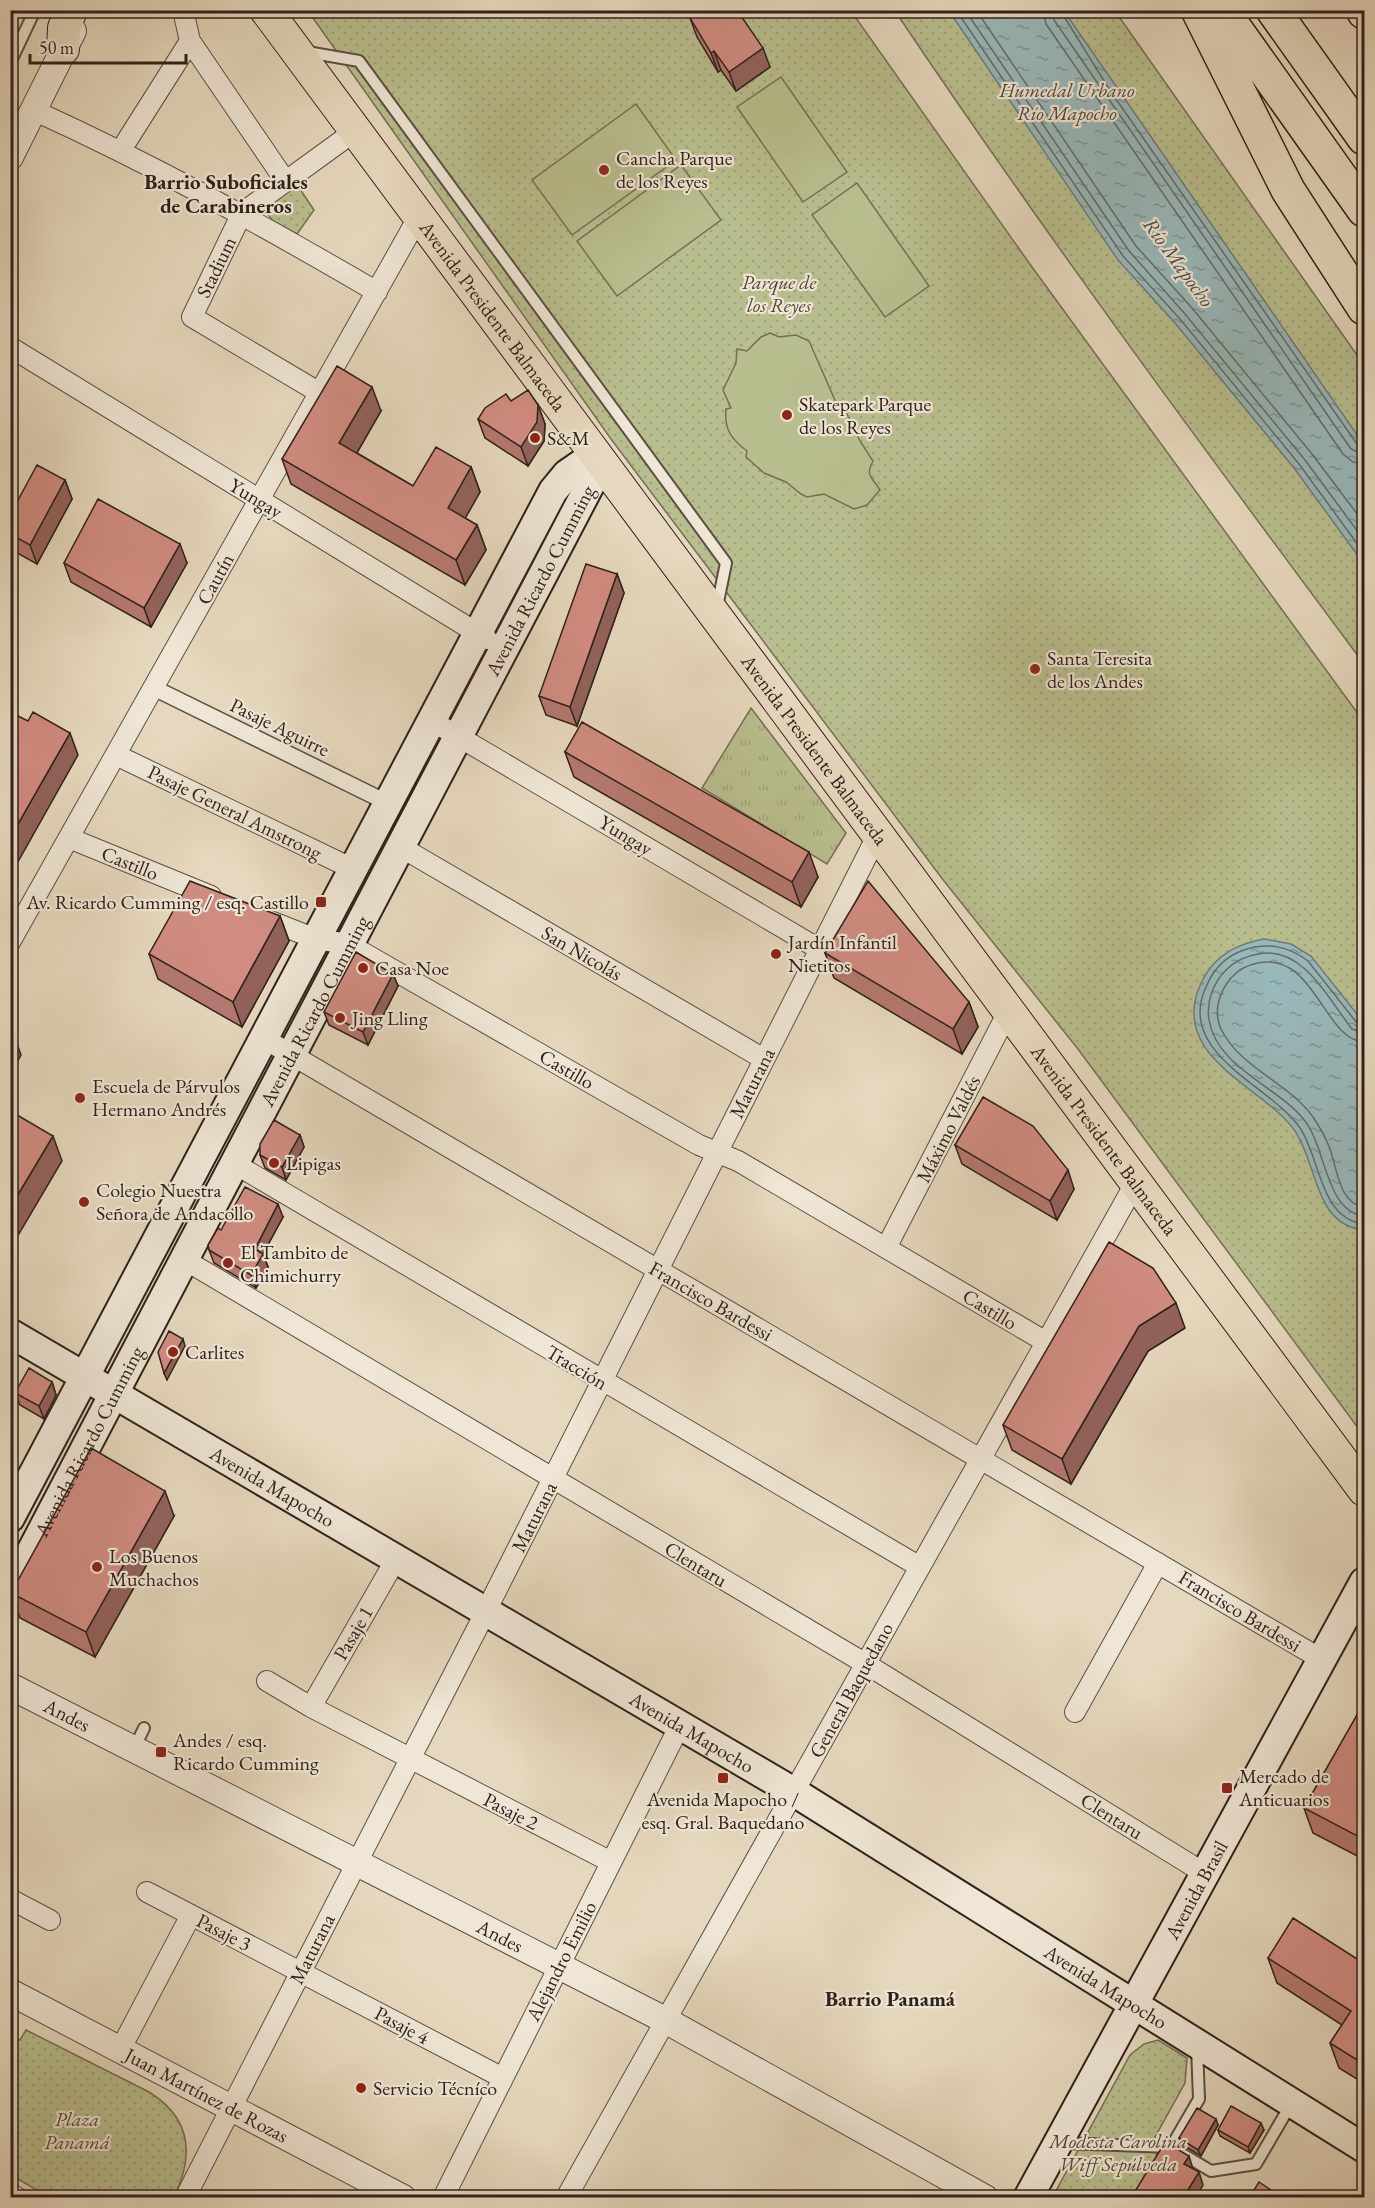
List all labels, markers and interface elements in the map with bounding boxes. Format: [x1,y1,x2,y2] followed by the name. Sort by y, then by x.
[30,27,186,65] scale bar
[39,36,74,59] text: 50 m
[998,77,1135,126] park label: Humedal Urbano Río Mapocho
[616,145,733,194] place label: Cancha Parque de los Reyes
[597,163,611,177] marker: Cancha Parque de los Reyes
[144,168,308,219] district label: Barrio Suboficiales de Carabineros
[1137,212,1221,312] water label: Río Mapocho
[413,215,572,417] street label: Avenida Presidente Balmaceda
[190,232,242,302] street label: Stadium
[742,269,816,318] park label: Parque de los Reyes
[799,391,931,440] place label: Skatepark Parque de los Reyes
[780,408,794,422] marker: Skatepark Parque de los Reyes
[547,425,589,451] place label: S&M
[528,431,542,445] marker: S&M
[224,472,288,524] street label: Yungay
[479,480,601,681] street label: Avenida Ricardo Cumming
[190,549,240,609] street label: Cautín
[1047,645,1152,694] place label: Santa Teresita de los Andes
[735,648,894,850] street label: Avenida Presidente Balmaceda
[1028,662,1042,676] marker: Santa Teresita de los Andes
[226,692,334,762] street label: Pasaje Aguirre
[144,759,327,866] street label: Pasaje General Amstrong
[594,809,658,861] street label: Yungay
[98,840,162,886] street label: Castillo
[25,889,309,915] place label: Av. Ricardo Cumming / esq. Castillo
[314,895,328,909] marker: Av. Ricardo Cumming / esq. Castillo
[253,911,375,1112] street label: Avenida Ricardo Cumming
[537,919,627,987] street label: San Nicolás
[786,929,897,978] place label: Jardín Infantil Nietitos
[769,947,783,961] marker: Jardín Infantil Nietitos
[375,955,449,981] place label: Casa Noe
[356,961,370,975] marker: Casa Noe
[350,1005,428,1031] place label: Jing Lling
[333,1011,347,1025] marker: Jing Lling
[1024,1039,1184,1241] street label: Avenida Presidente Balmaceda
[535,1043,599,1095] street label: Castillo
[723,1043,781,1123] street label: Maturana
[910,1071,986,1187] street label: Máximo Valdés
[92,1073,240,1122] place label: Escuela de Párvulos Hermano Andrés
[73,1091,87,1105] marker: Escuela de Párvulos Hermano Andrés
[286,1150,341,1176] place label: Lipigas
[267,1156,281,1170] marker: Lipigas
[96,1177,254,1226] place label: Colegio Nuestra Señora de Andacollo
[77,1195,91,1209] marker: Colegio Nuestra Señora de Andacollo
[240,1239,348,1288] place label: El Tambito de Chimichurry
[644,1255,778,1347] street label: Francisco Bardessi
[221,1256,235,1270] marker: El Tambito de Chimichurry
[958,1283,1022,1335] street label: Castillo
[185,1339,244,1365] place label: Carlites
[541,1339,613,1396] street label: Tracción
[28,1341,150,1542] street label: Avenida Ricardo Cumming
[166,1345,180,1359] marker: Carlites
[204,1439,340,1533] street label: Avenida Mapocho
[505,1477,563,1557] street label: Maturana
[660,1535,733,1593] street label: Clentaru
[109,1543,199,1592] place label: Los Buenos Muchachos
[90,1560,104,1574] marker: Los Buenos Muchachos
[1174,1564,1306,1658] street label: Francisco Bardessi
[327,1601,379,1665] street label: Pasaje 1
[803,1618,899,1762] street label: General Baquedano
[624,1685,759,1779] street label: Avenida Mapocho
[38,1692,95,1738] street label: Andes
[172,1727,319,1776] place label: Andes / esq. Ricardo Cumming
[154,1745,168,1759] marker: Andes / esq. Ricardo Cumming
[1238,1763,1329,1812] place label: Mercado de Anticuarios
[716,1771,730,1785] marker: Avenida Mapocho / esq. Gral. Baquedano
[1220,1781,1234,1795] marker: Mercado de Anticuarios
[479,1786,543,1836] street label: Pasaje 2
[642,1786,804,1835] place label: Avenida Mapocho / esq. Gral. Baquedano
[1076,1787,1148,1846] street label: Clentaru
[1158,1836,1234,1945] street label: Avenida Brasil
[519,1896,602,2026] street label: Alejandro Emilio
[192,1907,256,1957] street label: Pasaje 3
[283,1909,341,1989] street label: Maturana
[471,1913,528,1959] street label: Andes
[1038,1938,1172,2035] street label: Avenida Mapocho
[825,1985,956,2012] district label: Barrio Panamá
[370,2000,434,2050] street label: Pasaje 4
[119,2041,293,2149] street label: Juan Martínez de Rozas
[373,2075,497,2101] place label: Servicio Técníco
[354,2081,368,2095] marker: Servicio Técníco
[44,2106,110,2155] park label: Plaza Panamá
[1048,2128,1187,2177] park label: Modesta Carolina Wiff Sepúlveda

